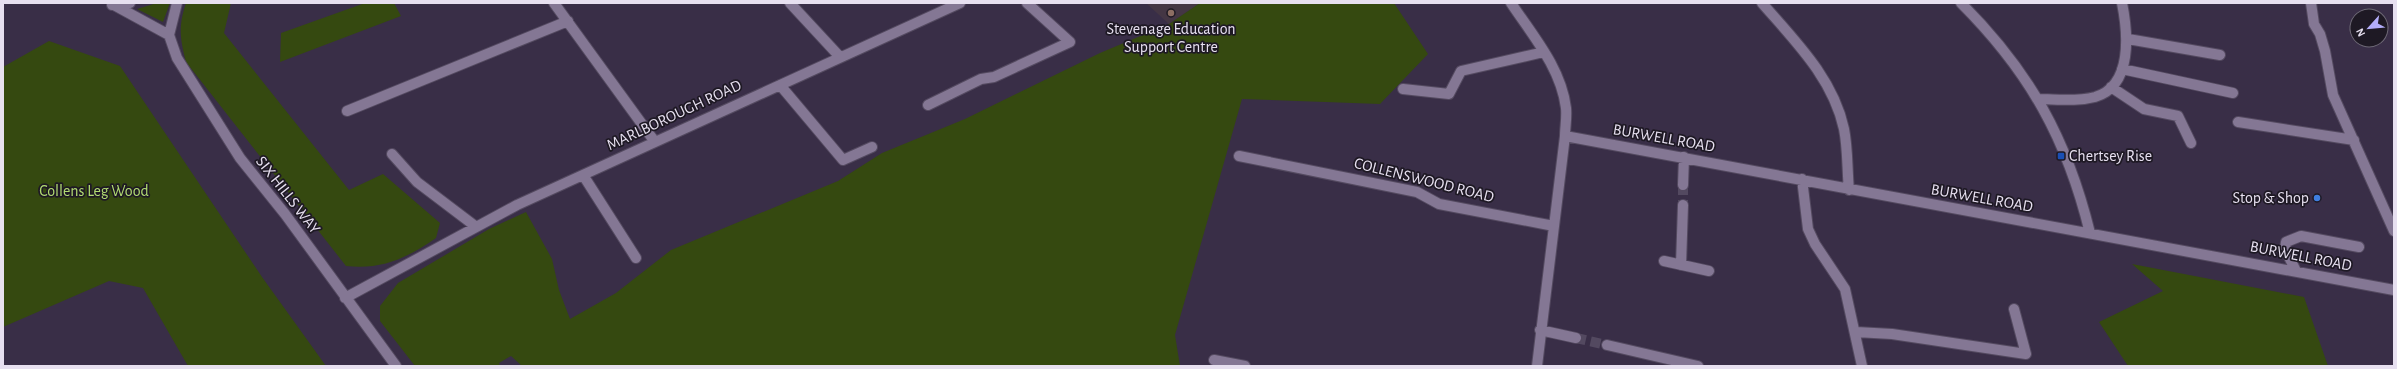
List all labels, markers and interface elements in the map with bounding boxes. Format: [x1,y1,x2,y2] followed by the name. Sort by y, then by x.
[1166,8,1176,18] marker: Stevenage Education Support Centre
[2349,8,2389,48] north arrow
[1106,21,1236,55] place label: Stevenage Education Support Centre
[2354,26,2367,38] text: N
[604,77,744,153] street label: MARLBOROUGH ROAD
[1612,121,1716,155] street label: BURWELL ROAD
[2069,148,2152,165] place label: Chertsey Rise
[2056,151,2066,161] marker: Chertsey Rise
[253,153,323,237] street label: SIX HILLS WAY
[1352,155,1496,205] street label: COLLENSWOOD ROAD
[1930,181,2034,215] street label: BURWELL ROAD
[39,183,149,199] park label: Collens Leg Wood
[2232,190,2309,206] place label: Stop & Shop
[2312,193,2322,203] marker: Stop & Shop
[2249,238,2353,274] street label: BURWELL ROAD

